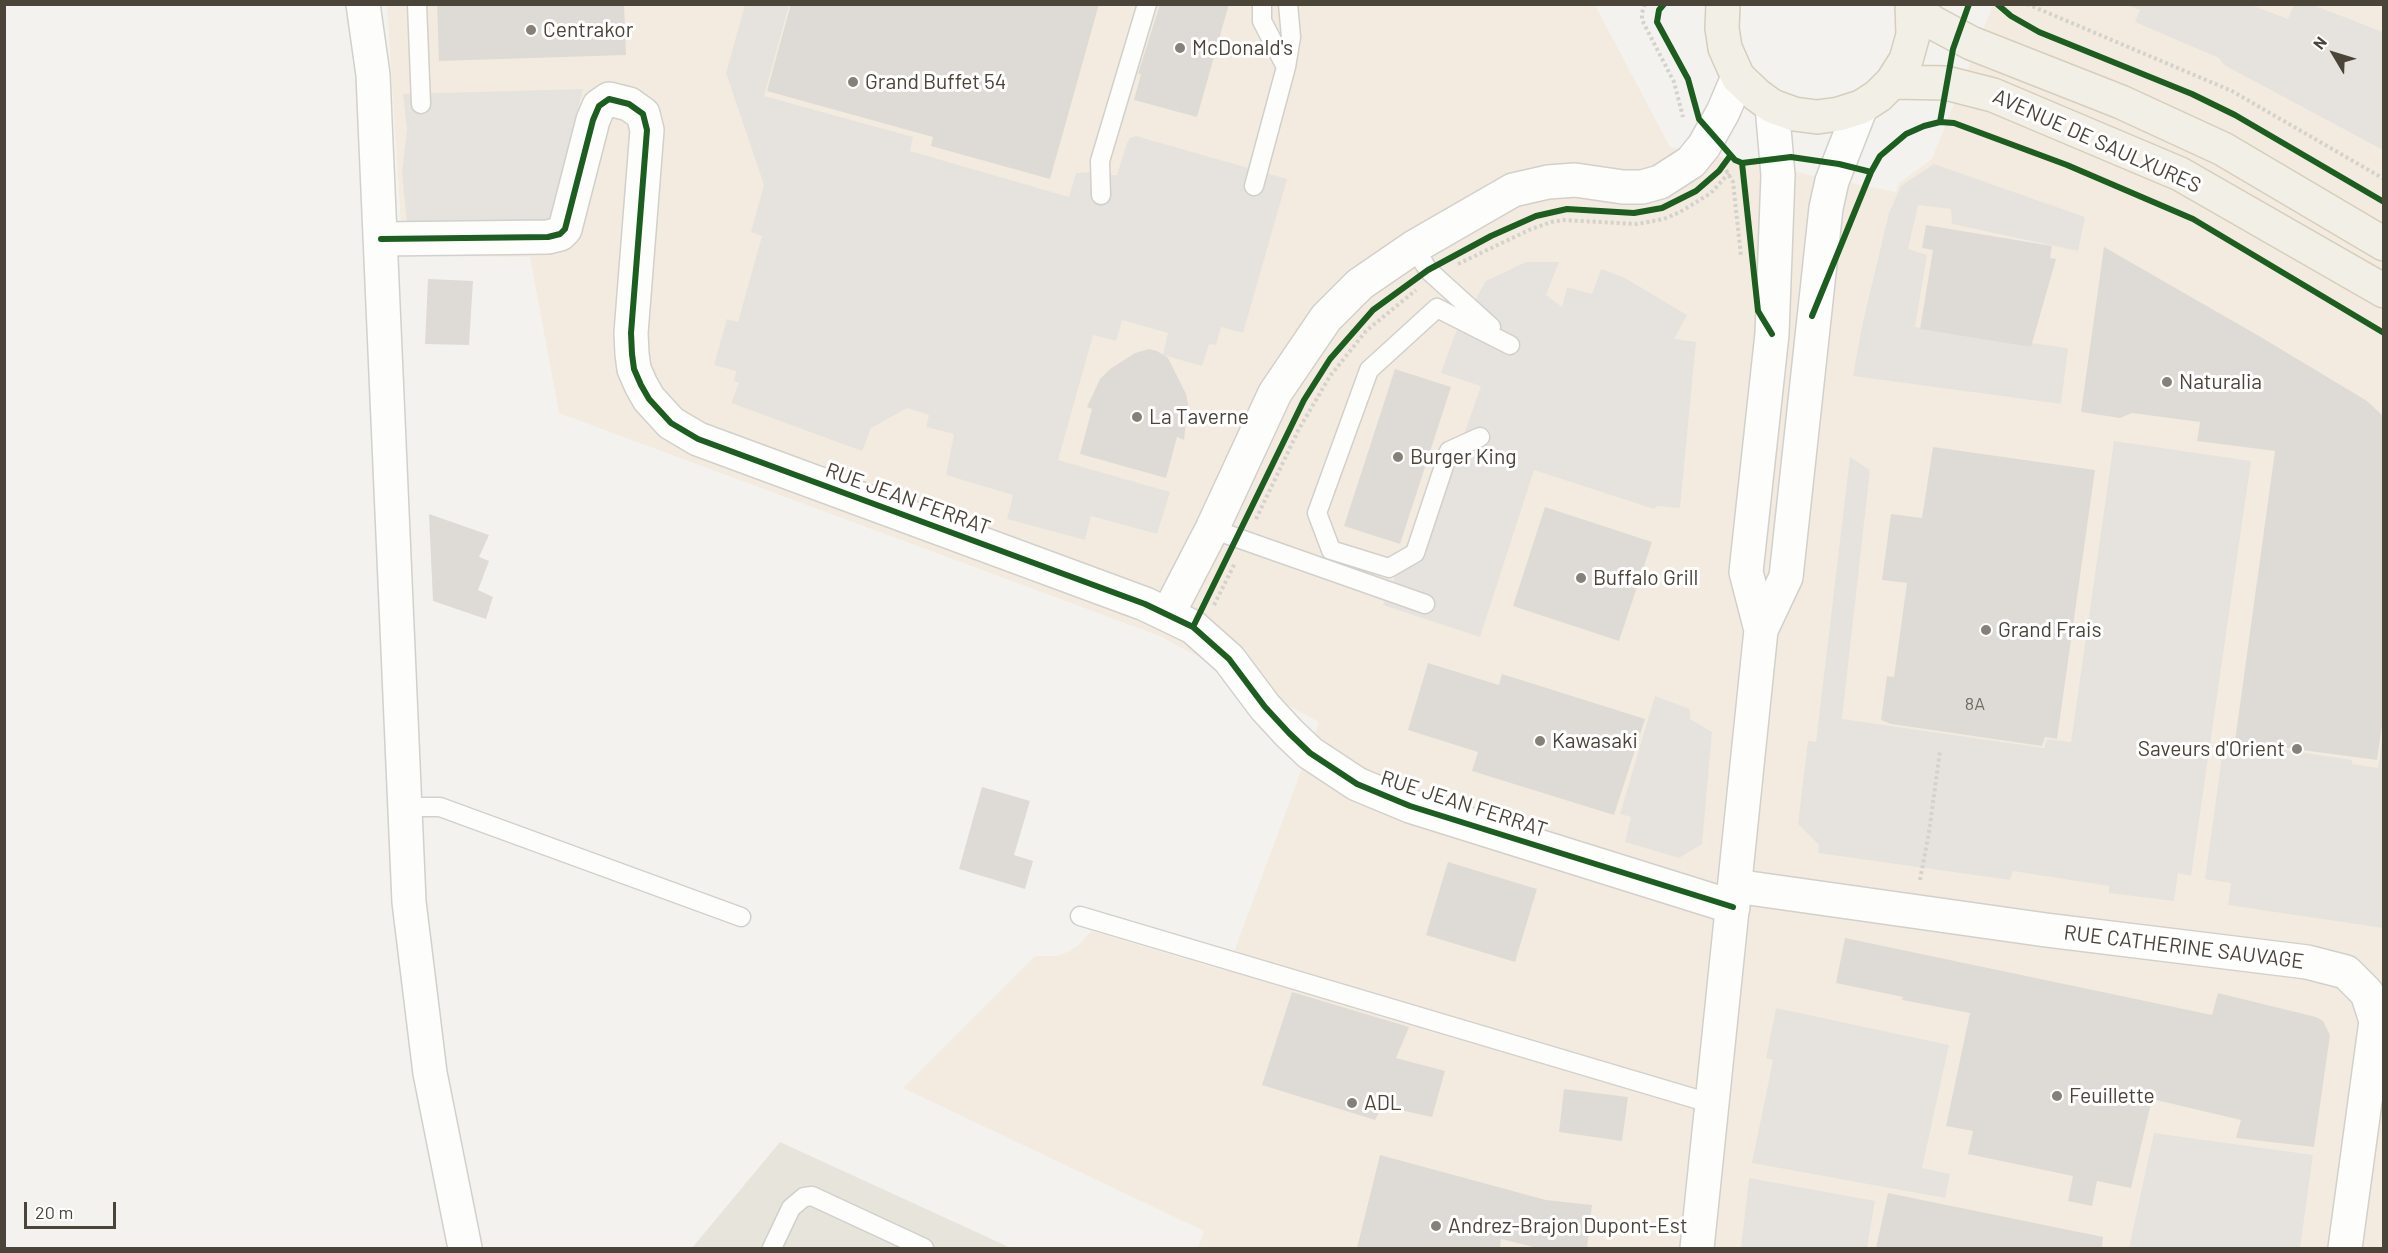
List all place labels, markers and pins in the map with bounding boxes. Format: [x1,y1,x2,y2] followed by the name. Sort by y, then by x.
[543,17,633,43] place label: Centrakor
[524,23,538,37] marker: Centrakor
[1192,35,1293,61] place label: McDonald's
[1173,41,1187,55] marker: McDonald's
[865,69,1006,95] place label: Grand Buffet 54
[846,75,860,89] marker: Grand Buffet 54
[2179,369,2262,395] place label: Naturalia
[2160,375,2174,389] marker: Naturalia
[1149,404,1249,430] place label: La Taverne
[1130,410,1144,424] marker: La Taverne
[1410,444,1517,470] place label: Burger King
[1391,450,1405,464] marker: Burger King
[1593,565,1698,591] place label: Buffalo Grill
[1574,571,1588,585] marker: Buffalo Grill
[1998,617,2102,643] place label: Grand Frais
[1979,623,1993,637] marker: Grand Frais
[1552,728,1638,754] place label: Kawasaki
[1533,734,1547,748] marker: Kawasaki
[2138,736,2285,762] place label: Saveurs d'Orient
[2290,742,2304,756] marker: Saveurs d'Orient
[2069,1083,2155,1109] place label: Feuillette
[2050,1089,2064,1103] marker: Feuillette
[1364,1090,1402,1116] place label: ADL
[1345,1096,1359,1110] marker: ADL
[1448,1213,1688,1239] place label: Andrez-Brajon Dupont-Est
[1429,1219,1443,1233] marker: Andrez-Brajon Dupont-Est

